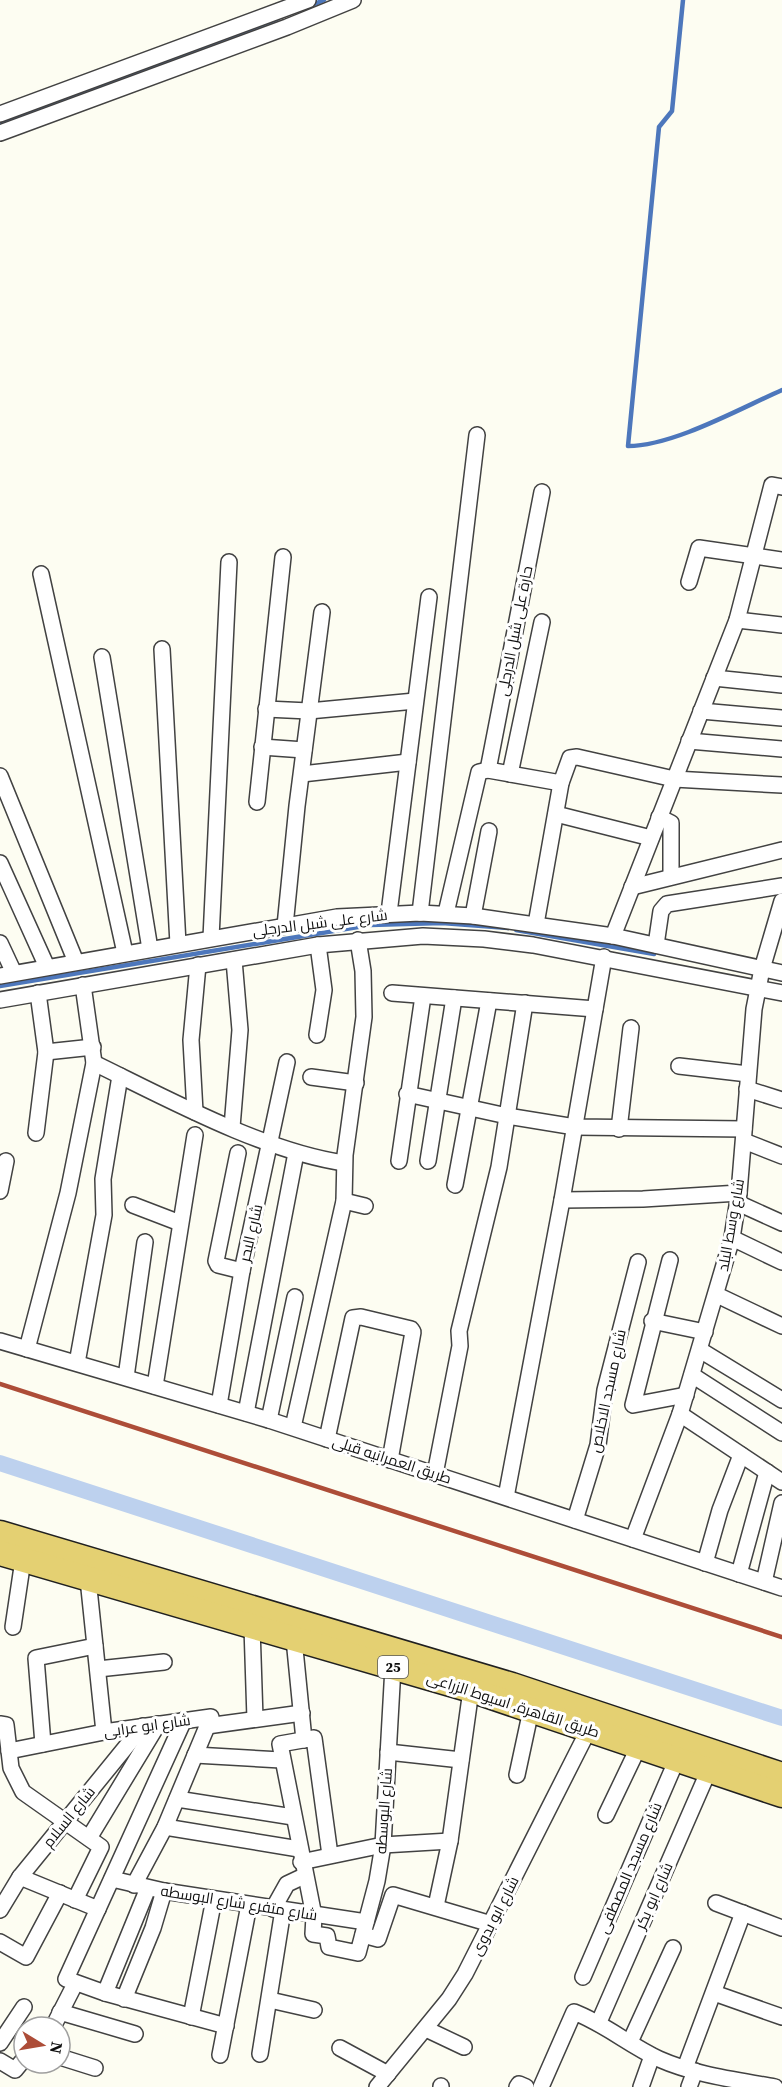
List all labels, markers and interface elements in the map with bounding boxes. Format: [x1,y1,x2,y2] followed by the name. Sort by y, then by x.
[492,564,537,698] street label: حارة على شبل الدرجلى
[251,904,389,942] street label: شارع على شبل الدرجلى
[712,1177,750,1273] street label: شارع وسط البلد
[233,1202,268,1265] street label: شارع البحر
[584,1327,632,1455] street label: شارع مسجد الاخلاص
[330,1430,454,1489] street label: طريق العمرانيه قبلى
[378,1656,408,1678] road number: 25
[424,1667,602,1742] street label: طريق القاهرة, اسيوط الزراعى
[102,1709,192,1743] street label: شارع ابو عرابى
[370,1767,398,1855] street label: شارع البوسطه
[37,1782,101,1852] street label: شارع السلام
[592,1799,668,1937] street label: شارع مسجد المصطفى
[629,1859,679,1934] street label: شارع ابو بكر
[466,1873,524,1959] street label: شارع ابو بدوى
[159,1880,319,1926] street label: شارع متفرع شارع البوسطه
[12,2015,72,2075] north arrow
[45,2040,69,2056] text: N

